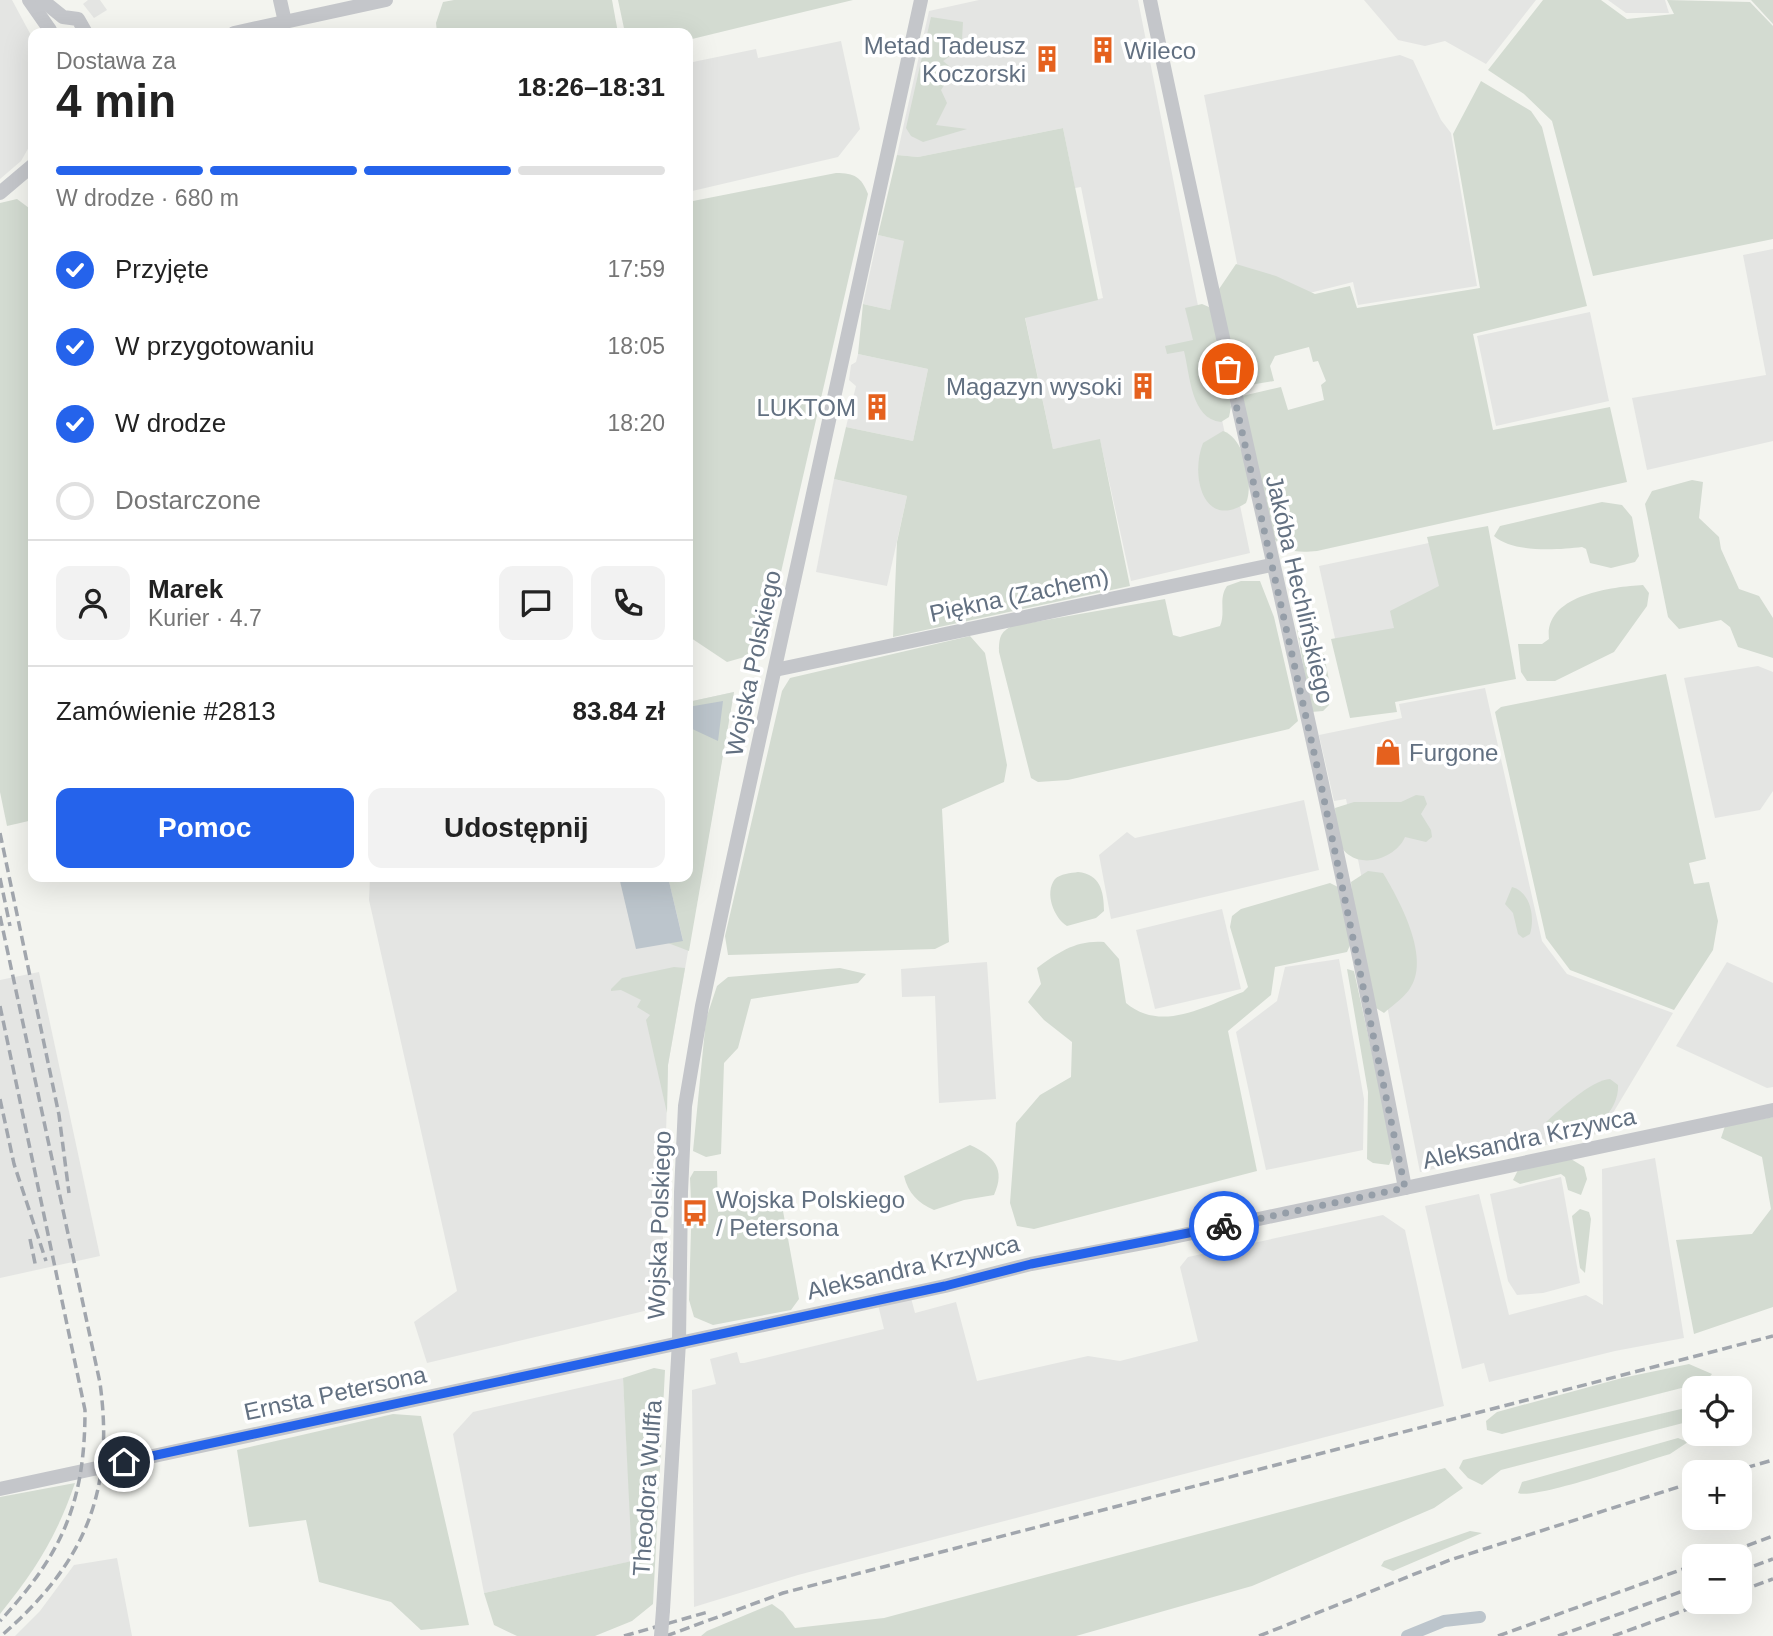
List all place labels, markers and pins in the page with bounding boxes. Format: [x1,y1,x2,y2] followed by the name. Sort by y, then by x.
[864,32,1026,87] place label: Metad Tadeusz Koczorski
[1088,35,1118,65] building icon: Wileco
[1124,37,1196,64] place label: Wileco
[1032,44,1062,74] building icon: Metad Tadeusz Koczorski
[1198,339,1258,399] pin
[1128,371,1158,401] building icon: Magazyn wysoki
[946,373,1122,400] place label: Magazyn wysoki
[862,392,892,422] building icon: LUKTOM
[756,394,856,421] place label: LUKTOM
[1373,737,1403,767] shop icon: Furgone
[1409,739,1498,766] place label: Furgone
[716,1186,905,1241] place label: Wojska Polskiego / Petersona
[680,1198,710,1228] bus stop icon: Wojska Polskiego / Petersona
[94,1432,154,1492] pin

